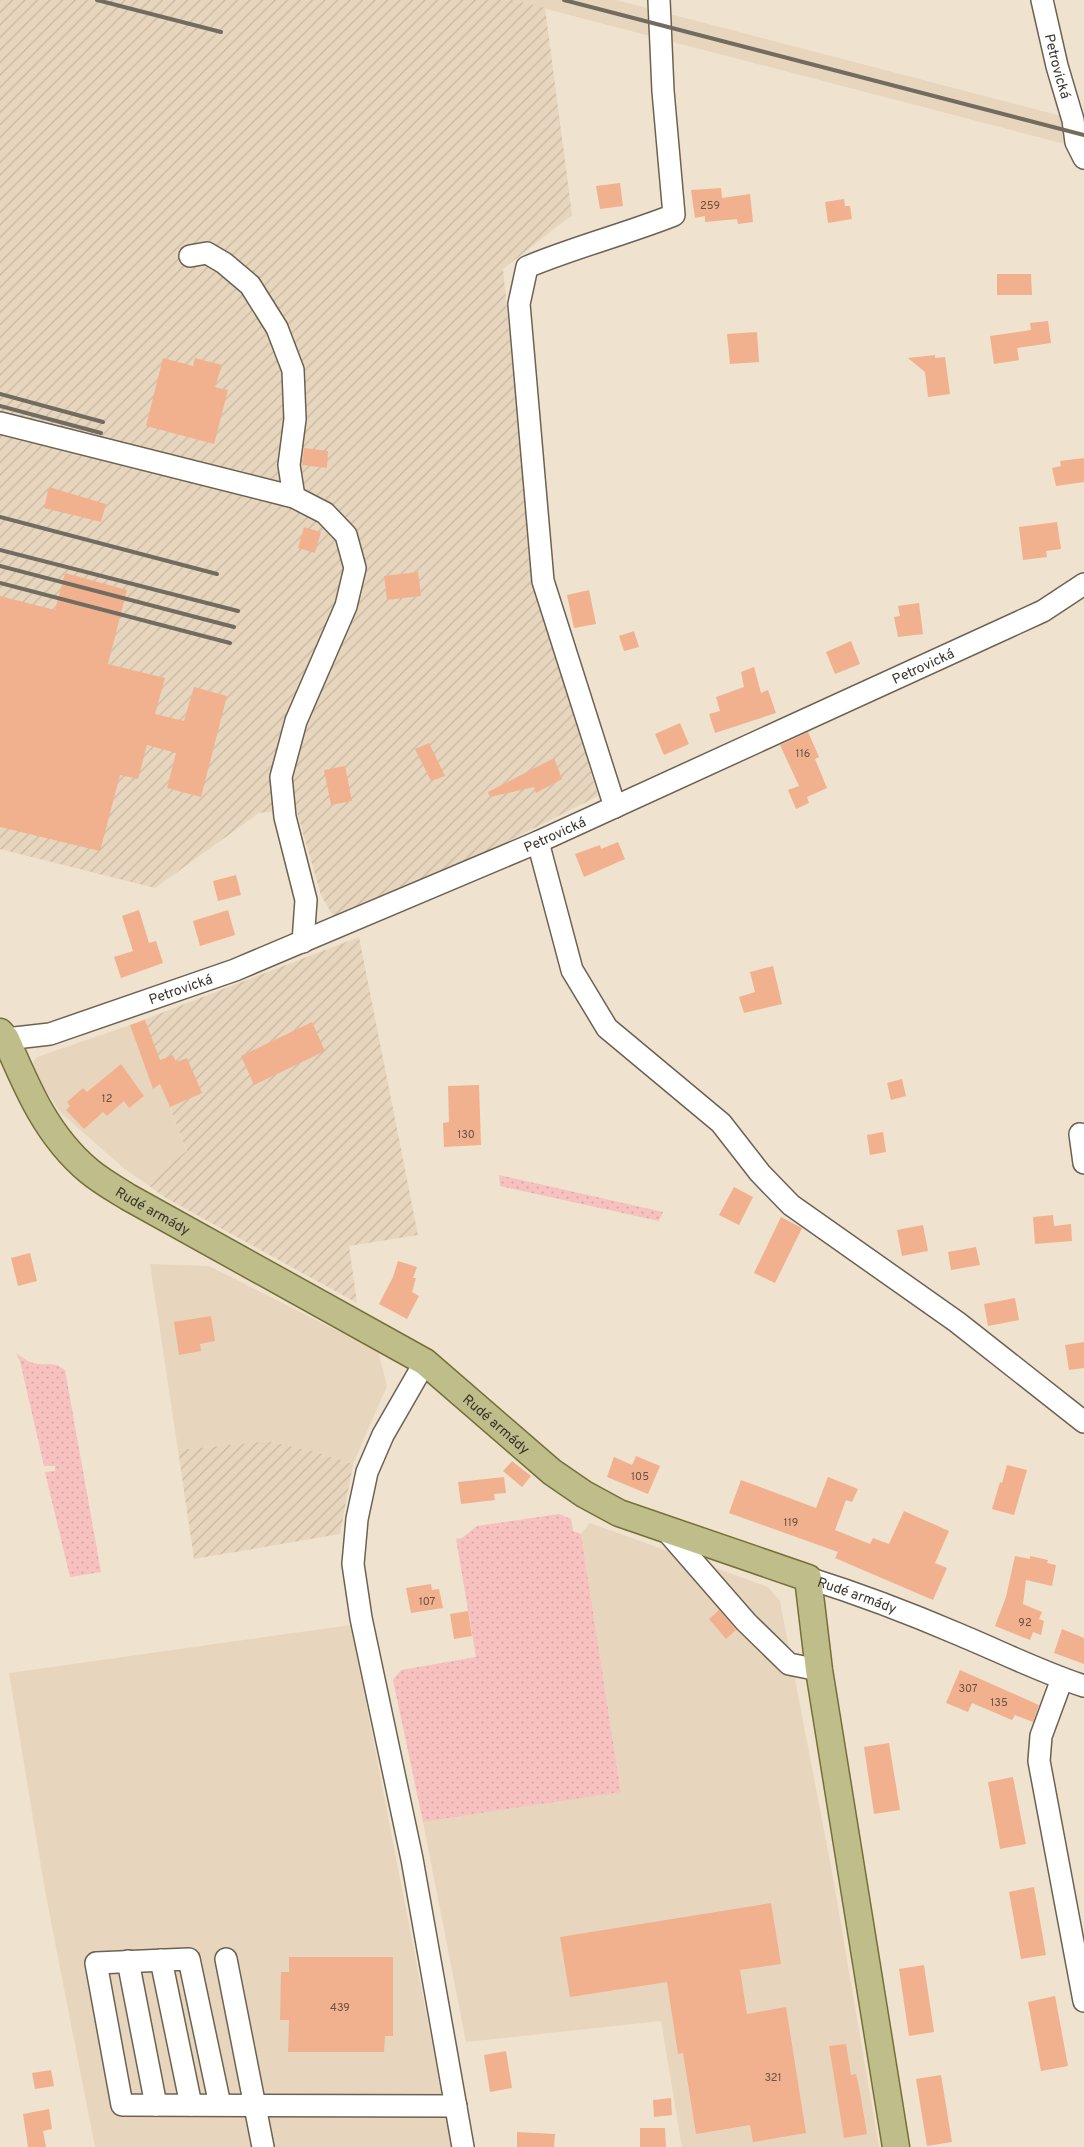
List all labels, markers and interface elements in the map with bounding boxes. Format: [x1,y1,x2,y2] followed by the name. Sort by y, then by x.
[1040,32,1073,101] street label: Petrovická
[700,199,720,213] house number: 259
[890,646,957,689] street label: Petrovická
[796,747,810,761] house number: 116
[522,814,589,857] street label: Petrovická
[147,971,215,1009] street label: Petrovická
[102,1092,112,1106] house number: 12
[457,1128,475,1142] house number: 130
[112,1184,193,1240] street label: Rudé armády
[459,1391,533,1459] street label: Rudé armády
[631,1470,649,1484] house number: 105
[784,1516,798,1530] house number: 119
[815,1575,899,1618] street label: Rudé armády
[419,1595,436,1609] house number: 107
[1018,1616,1032,1630] house number: 92
[959,1682,978,1696] house number: 307
[990,1696,1008,1710] house number: 135
[330,2001,350,2015] house number: 439
[764,2071,782,2085] house number: 321

